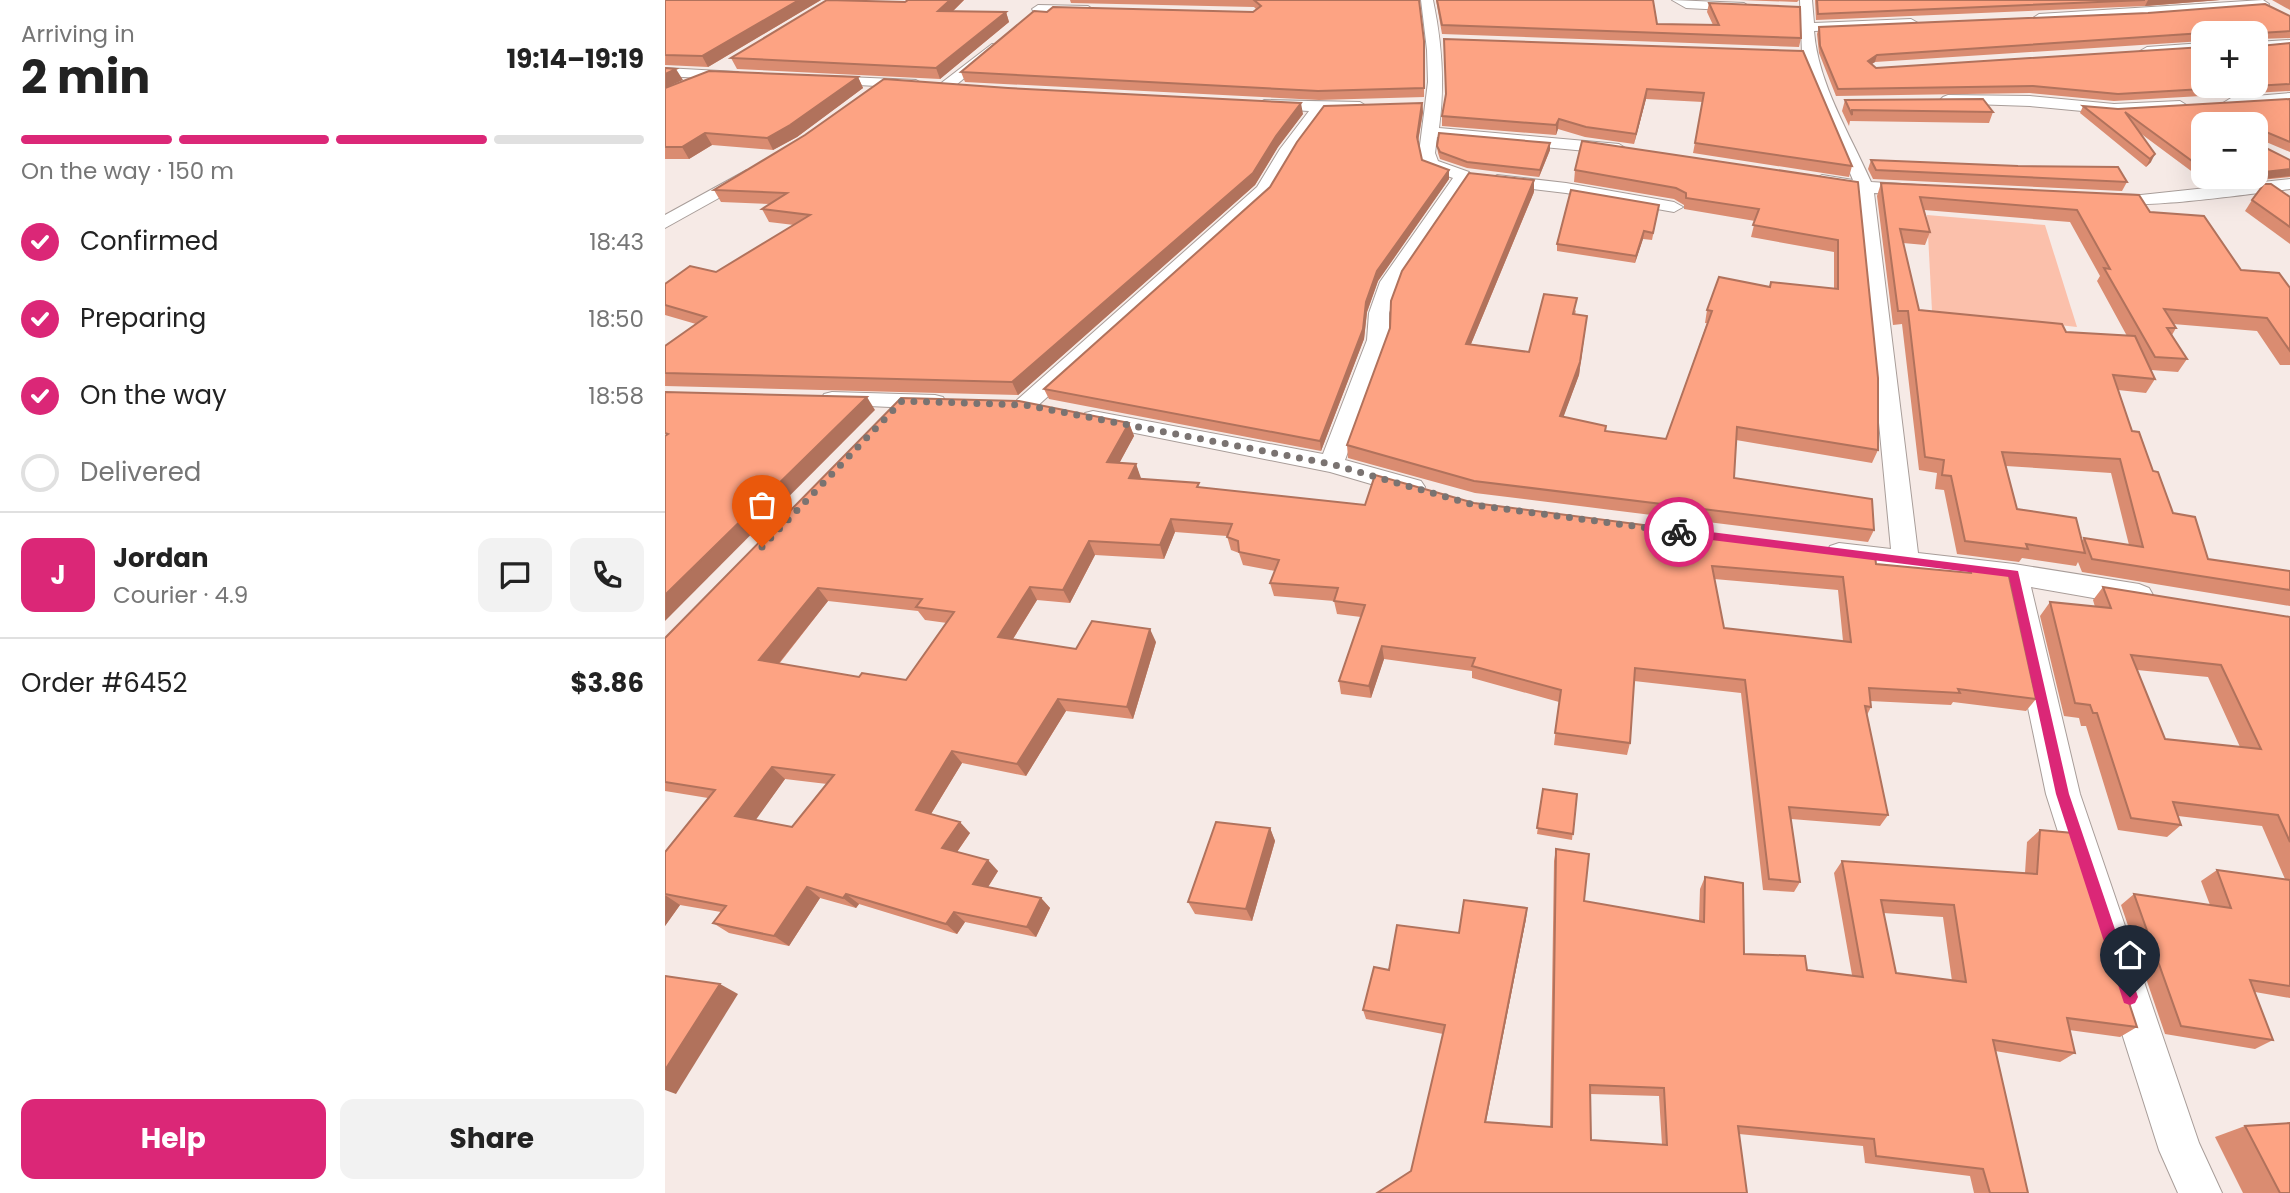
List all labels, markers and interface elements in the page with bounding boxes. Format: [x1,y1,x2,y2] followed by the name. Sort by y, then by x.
[21,18,135,50] text: Arriving in
[2191,21,2268,189] map controls
[2191,21,2268,98] button: +
[506,41,644,77] text: 19:14–19:19
[21,45,150,109] text: 2 min
[2191,112,2268,189] button: −
[21,155,234,187] text: On the way · 150 m
[21,223,59,261] icon: check
[80,223,218,259] text: Confirmed
[589,226,644,258] text: 18:43
[21,300,59,338] icon: check
[80,300,206,336] text: Preparing
[588,303,644,335] text: 18:50
[21,377,59,415] icon: check
[80,377,227,413] text: On the way
[588,380,644,412] text: 18:58
[80,454,201,490] text: Delivered
[732,475,792,547] pin
[743,486,781,524] icon: bag
[1644,497,1714,567] courier
[1660,513,1698,551] icon: bike
[478,538,552,612] button: chat
[570,538,644,612] button: phone
[113,540,209,576] text: Jordan
[50,557,66,593] text: J
[113,579,248,611] text: Courier · 4.9
[21,665,187,701] text: Order #6452
[570,665,644,701] text: $3.86
[2100,925,2160,997] pin
[2111,936,2149,974] icon: home
[21,1099,326,1179] button: Help
[340,1099,644,1179] button: Share

